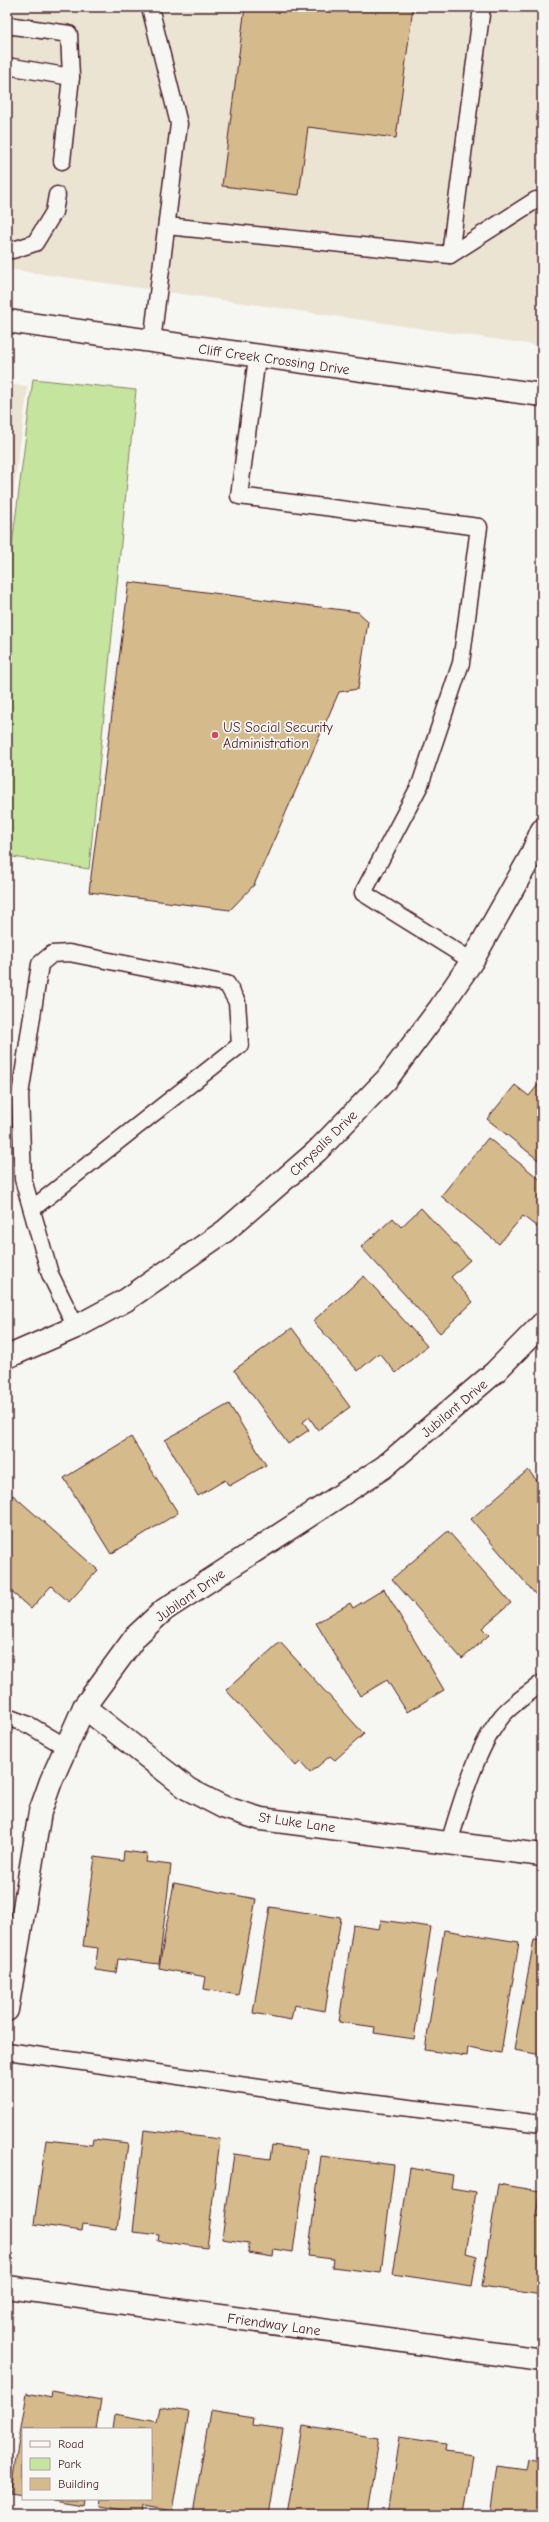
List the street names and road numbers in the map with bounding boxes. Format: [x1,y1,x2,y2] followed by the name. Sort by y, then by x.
[197,340,351,379] street label: Cliff Creek Crossing Drive
[286,1107,361,1180] street label: Chrysalis Drive
[418,1376,491,1441] street label: Jubilant Drive
[152,1565,228,1626] street label: Jubilant Drive
[257,1809,336,1836] street label: St Luke Lane
[226,2310,322,2339] street label: Friendway Lane

